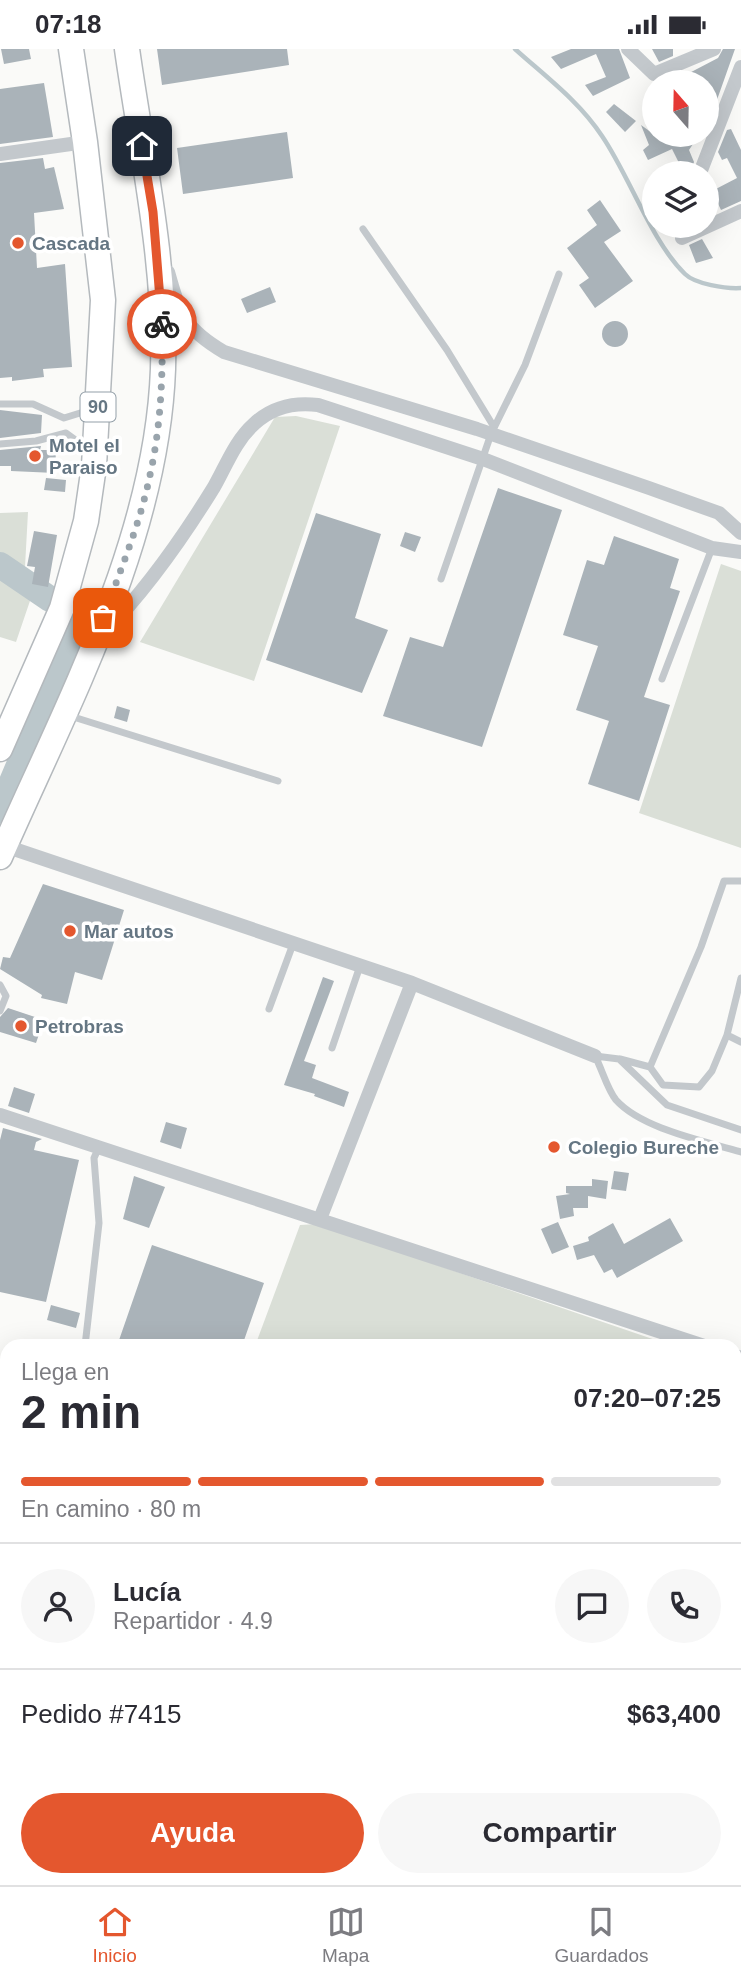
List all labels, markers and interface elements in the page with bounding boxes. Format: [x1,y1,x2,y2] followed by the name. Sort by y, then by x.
[35,9,102,39] text: 07:18
[642,70,719,147] north arrow
[642,70,719,238] map controls
[112,116,172,176] pin
[123,127,161,165] icon: home
[642,161,719,238] button: layers
[32,233,111,254] place label: Cascada
[10,235,26,251] marker: Cascada
[127,289,197,359] courier
[143,305,181,343] icon: bike
[80,393,116,421] road number: 90
[49,435,120,478] place label: Motel el Paraiso
[27,448,43,464] marker: Motel el Paraiso
[73,588,133,648] pin
[84,599,122,637] icon: bag
[84,921,174,942] place label: Mar autos
[62,923,78,939] marker: Mar autos
[35,1016,124,1037] place label: Petrobras
[13,1018,29,1034] marker: Petrobras
[568,1137,719,1158] place label: Colegio Bureche
[546,1139,562,1155] marker: Colegio Bureche
[21,1359,109,1385] text: Llega en
[574,1383,721,1413] text: 07:20–07:25
[21,1386,141,1438] text: 2 min
[21,1496,201,1522] text: En camino · 80 m
[21,1569,95,1643] button: person
[555,1569,629,1643] button: chat
[647,1569,721,1643] button: phone
[113,1577,181,1607] text: Lucía
[113,1608,273,1634] text: Repartidor · 4.9
[21,1699,181,1729] text: Pedido #7415
[627,1699,721,1729] text: $63,400
[21,1793,364,1873] button: Ayuda
[378,1793,721,1873] button: Compartir
[93,1903,137,1967] tab: Inicio
[322,1903,369,1967] tab: Mapa
[554,1903,648,1967] tab: Guardados

